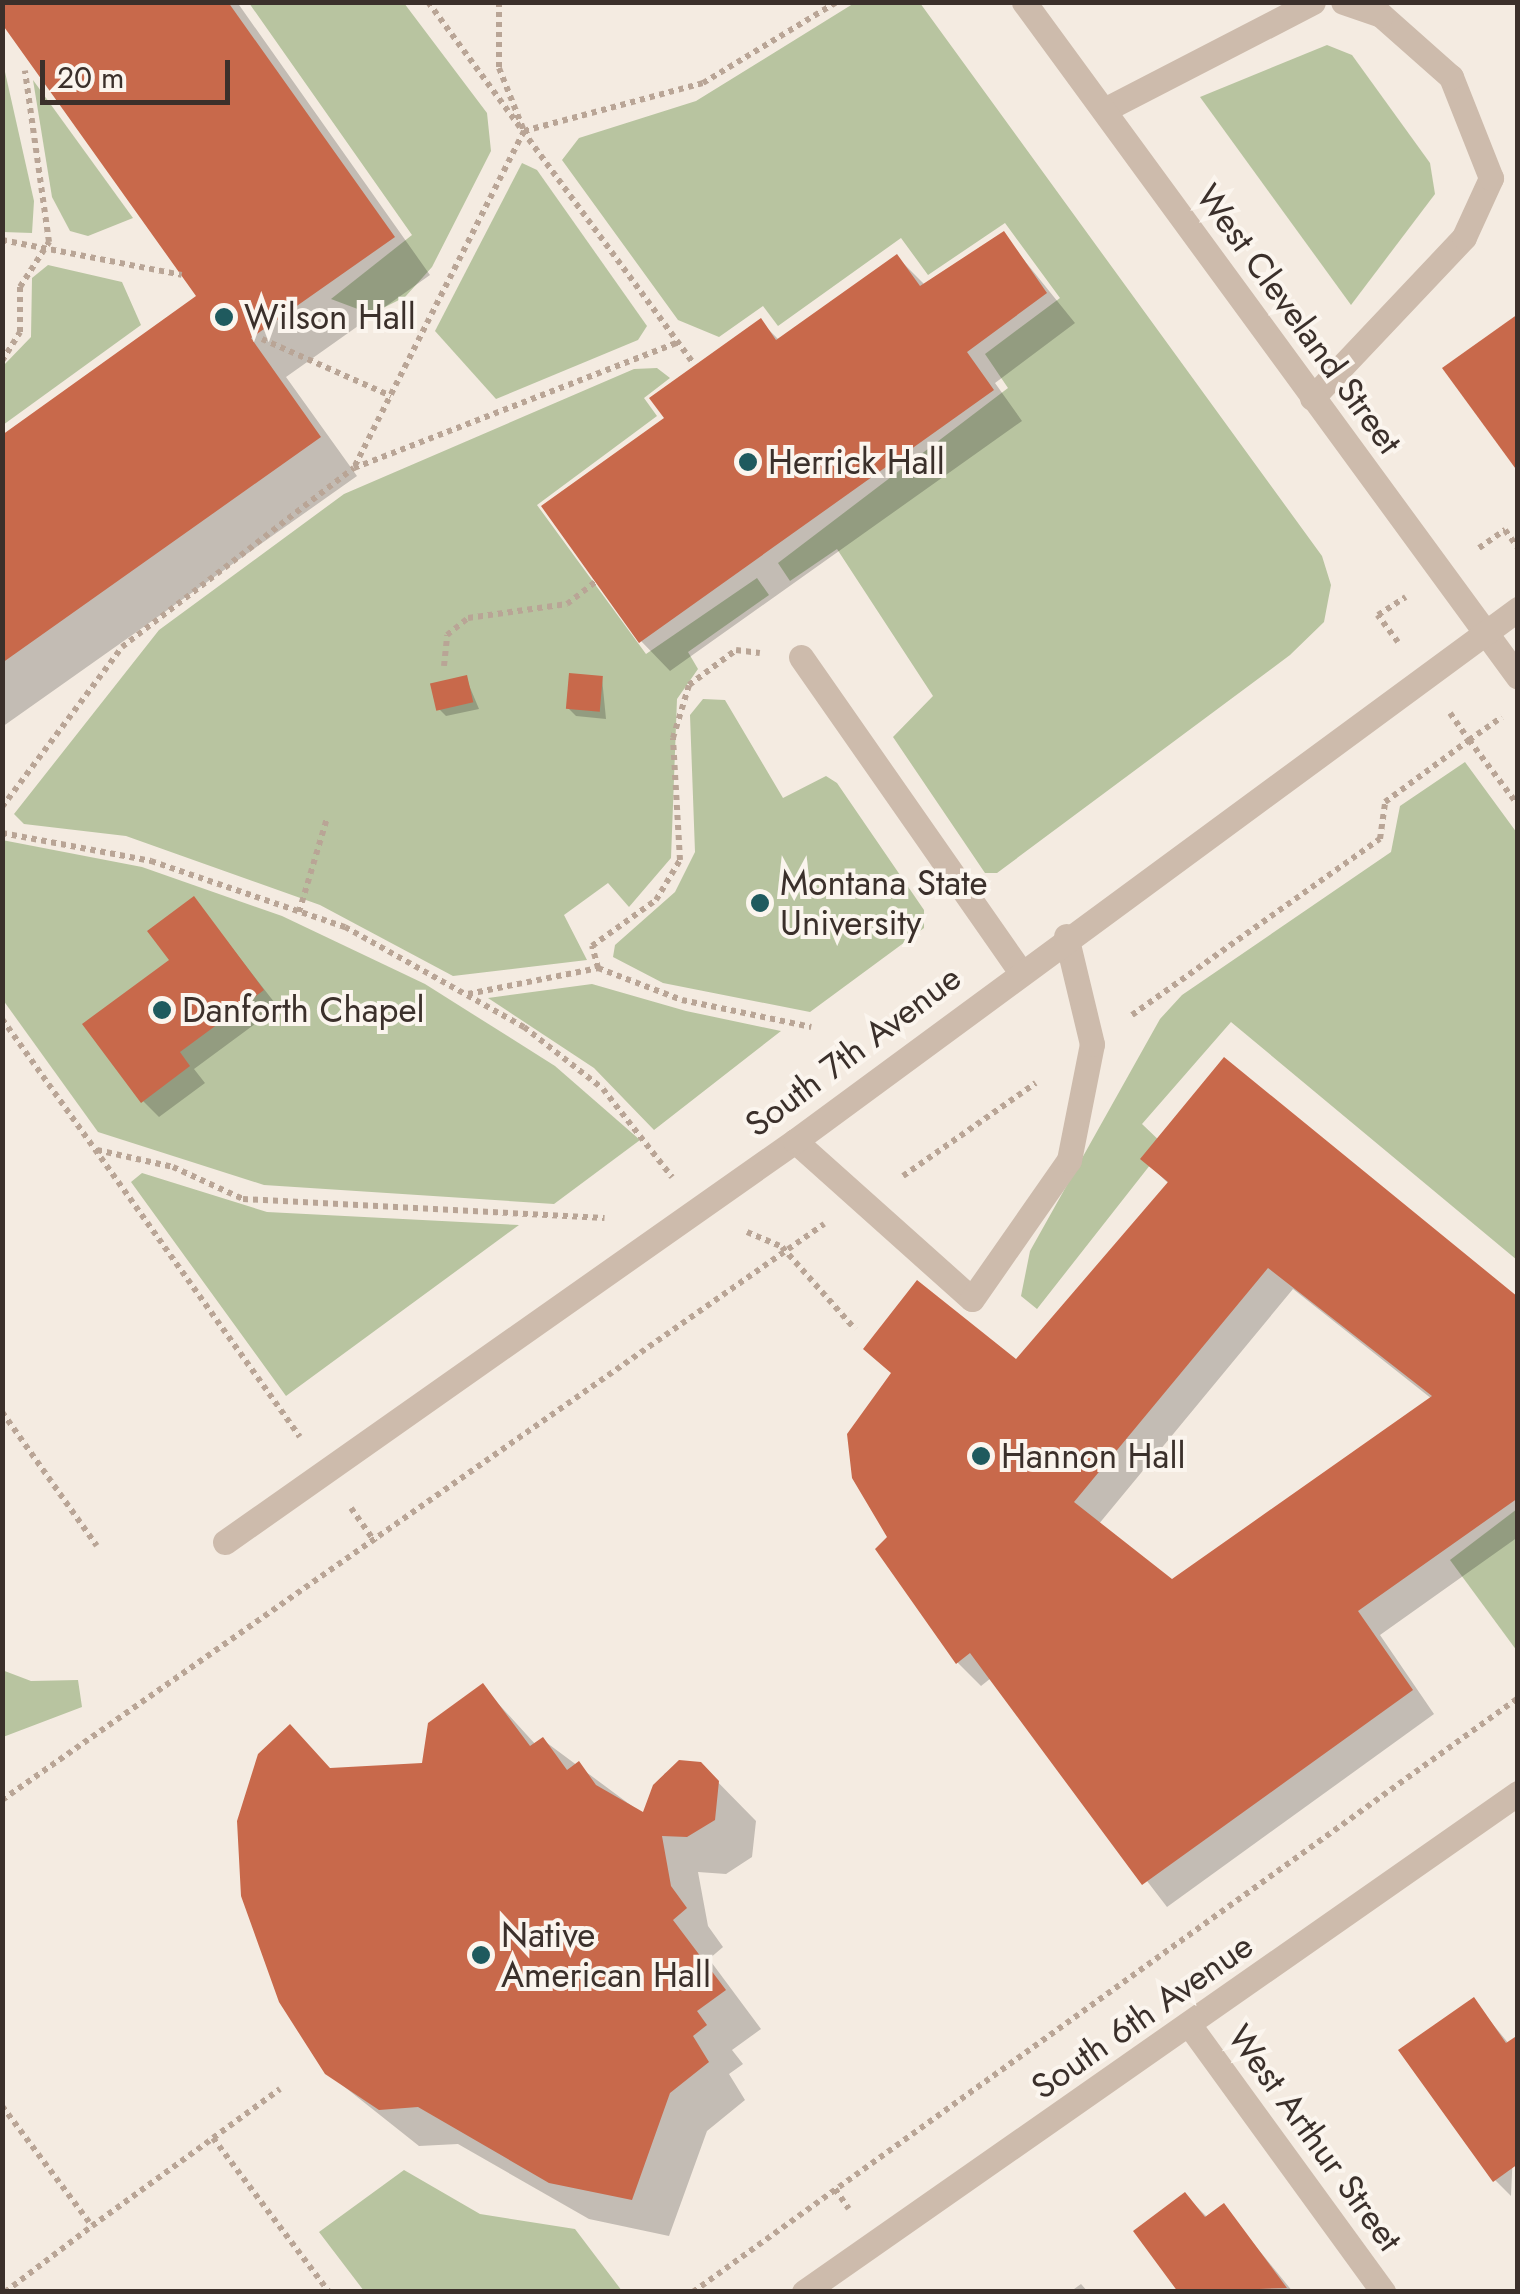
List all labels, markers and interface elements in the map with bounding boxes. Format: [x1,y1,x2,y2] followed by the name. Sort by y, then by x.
[45,40,235,102] scale bar
[57,56,124,99] text: 20 m
[1187,176,1411,462] street label: West Cleveland Street
[244,296,416,338] place label: Wilson Hall
[213,306,235,328] marker: Wilson Hall
[768,441,945,483] place label: Herrick Hall
[737,451,759,473] marker: Herrick Hall
[780,862,988,944] place label: Montana State University
[749,892,771,914] marker: Montana State University
[737,956,969,1146] street label: South 7th Avenue
[182,989,425,1031] place label: Danforth Chapel
[151,999,173,1021] marker: Danforth Chapel
[1001,1435,1186,1477] place label: Hannon Hall
[970,1445,992,1467] marker: Hannon Hall
[501,1914,711,1996] place label: Native American Hall
[1023,1924,1261,2108] street label: South 6th Avenue
[470,1944,492,1966] marker: Native American Hall
[1219,2017,1411,2259] street label: West Arthur Street

